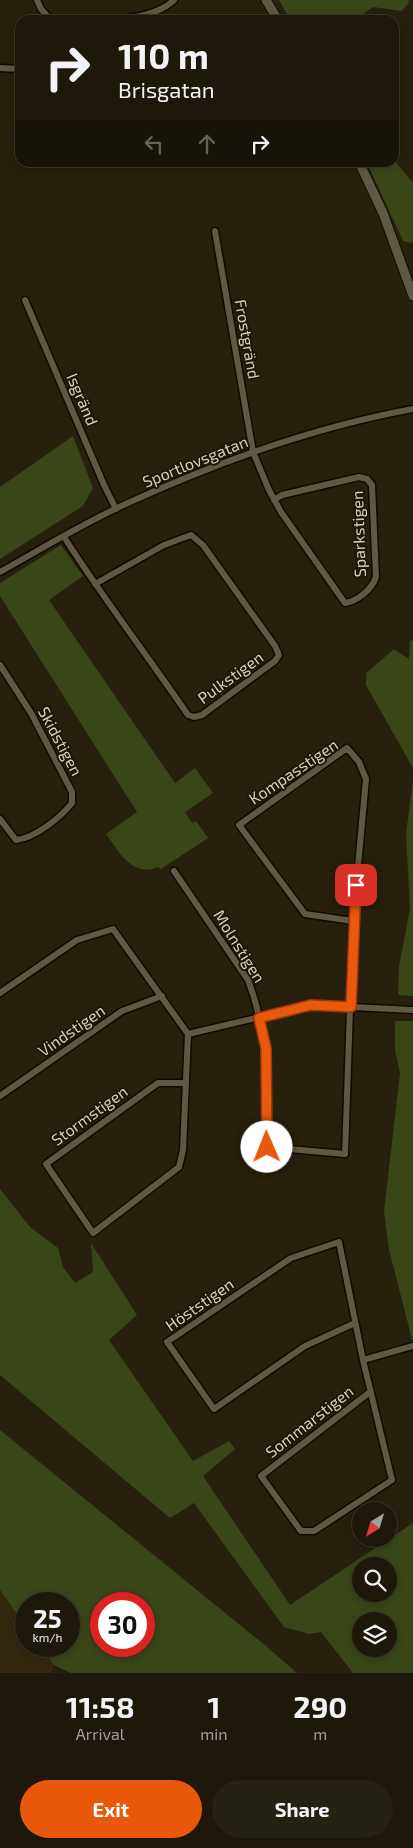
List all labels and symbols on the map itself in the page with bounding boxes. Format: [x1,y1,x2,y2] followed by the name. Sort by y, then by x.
[232,298,264,380] street label: Frostgränd
[64,370,102,428] street label: Isgränd
[140,431,250,491] street label: Sportlovsgatan
[347,490,369,578] street label: Sparkstigen
[194,647,266,707] street label: Pulkstigen
[35,703,87,779] street label: Skidstigen
[245,734,341,808] street label: Kompasstigen
[335,864,377,906] pin
[210,906,270,986] street label: Molnstigen
[34,1000,108,1060] street label: Vindstigen
[47,1081,131,1149] street label: Stormstigen
[240,1120,292,1172] position arrow
[161,1274,237,1334] street label: Höststigen
[261,1381,357,1461] street label: Sommarstigen
[352,1502,398,1548] north arrow
[90,1592,155,1657] speed limit sign: 30

